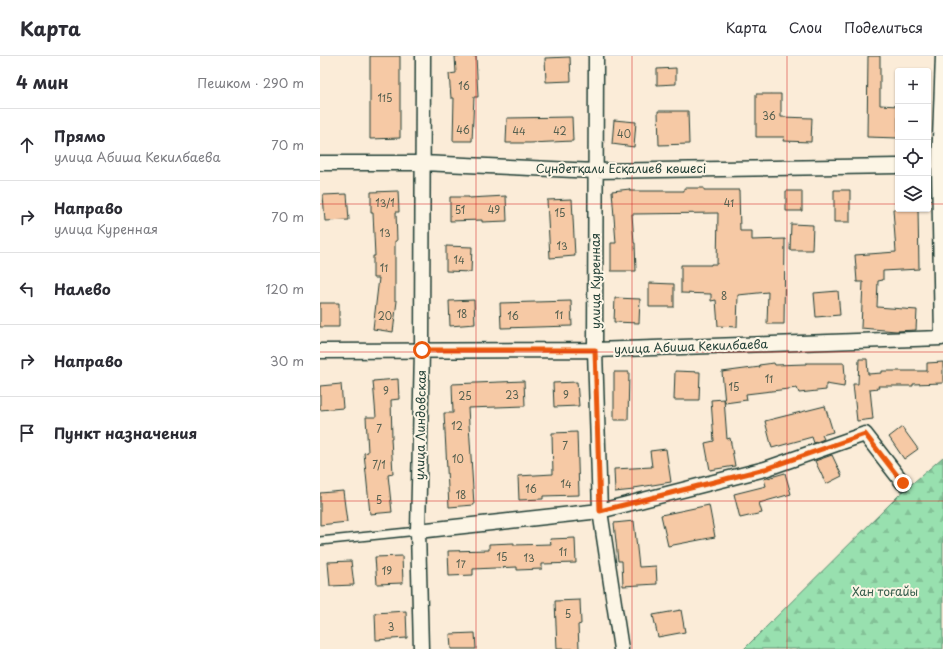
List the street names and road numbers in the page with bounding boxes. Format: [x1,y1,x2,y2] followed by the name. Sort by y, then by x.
[536,159,706,177] street label: Сүндетқали Есқалиев көшесі
[586,233,604,329] street label: улица Куренная
[614,334,769,358] street label: улица Абиша Кекилбаева
[410,370,430,480] street label: улица Линдовская

